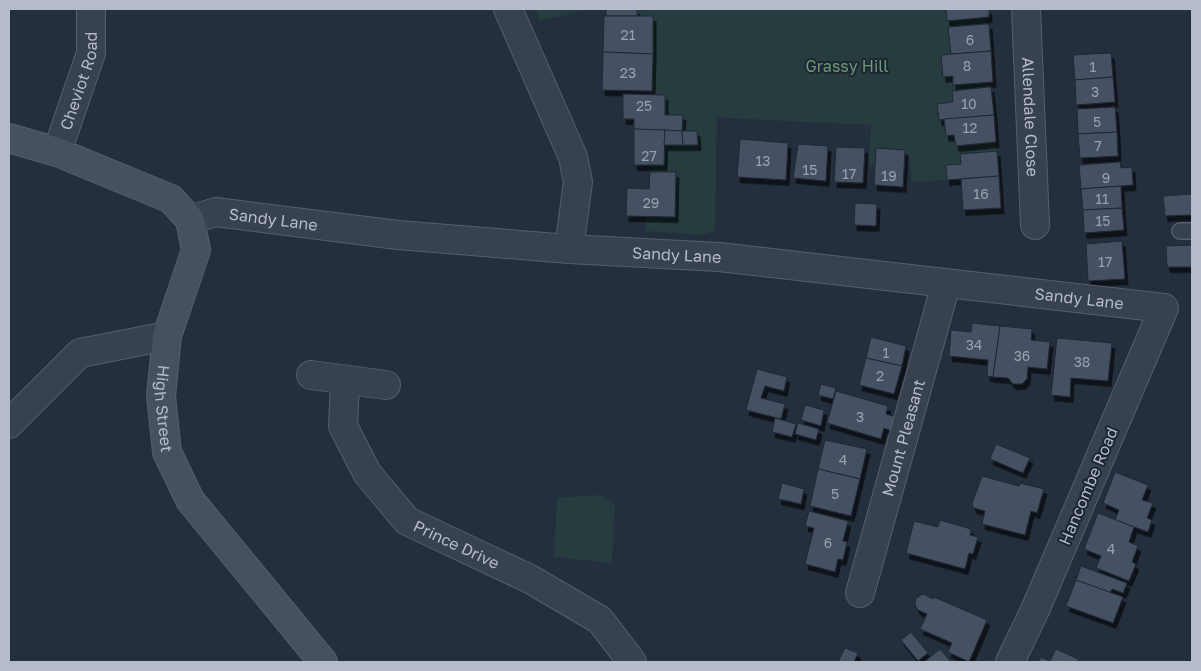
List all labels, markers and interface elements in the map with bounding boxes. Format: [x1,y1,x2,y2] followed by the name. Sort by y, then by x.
[621,26,636,43] house number: 21
[966,31,974,48] house number: 6
[55,32,101,133] street label: Cheviot Road
[805,56,889,76] park label: Grassy Hill
[963,57,971,74] house number: 8
[1018,57,1043,177] street label: Allendale Close
[1090,58,1097,75] house number: 1
[620,64,636,81] house number: 23
[1091,83,1099,100] house number: 3
[961,95,977,112] house number: 10
[636,97,652,114] house number: 25
[1093,113,1101,130] house number: 5
[963,119,977,136] house number: 12
[1094,137,1102,154] house number: 7
[641,147,657,164] house number: 27
[756,152,770,169] house number: 13
[803,161,817,178] house number: 15
[842,165,856,182] house number: 17
[881,167,897,184] house number: 19
[1102,169,1110,186] house number: 9
[973,185,989,202] house number: 16
[1095,190,1109,207] house number: 11
[643,194,659,211] house number: 29
[228,204,319,235] street label: Sandy Lane
[1096,212,1110,229] house number: 15
[631,242,722,267] street label: Sandy Lane
[1098,253,1112,270] house number: 17
[1034,283,1125,313] street label: Sandy Lane
[966,336,982,353] house number: 34
[883,344,890,361] house number: 1
[1014,347,1030,364] house number: 36
[1074,353,1090,370] house number: 38
[151,364,177,453] street label: High Street
[876,367,884,384] house number: 2
[877,377,929,499] street label: Mount Pleasant
[856,408,864,425] house number: 3
[1054,424,1122,548] street label: Hancombe Road
[839,451,847,468] house number: 4
[831,485,839,502] house number: 5
[410,516,503,573] street label: Prince Drive
[824,534,832,551] house number: 6
[1107,540,1115,557] house number: 4

